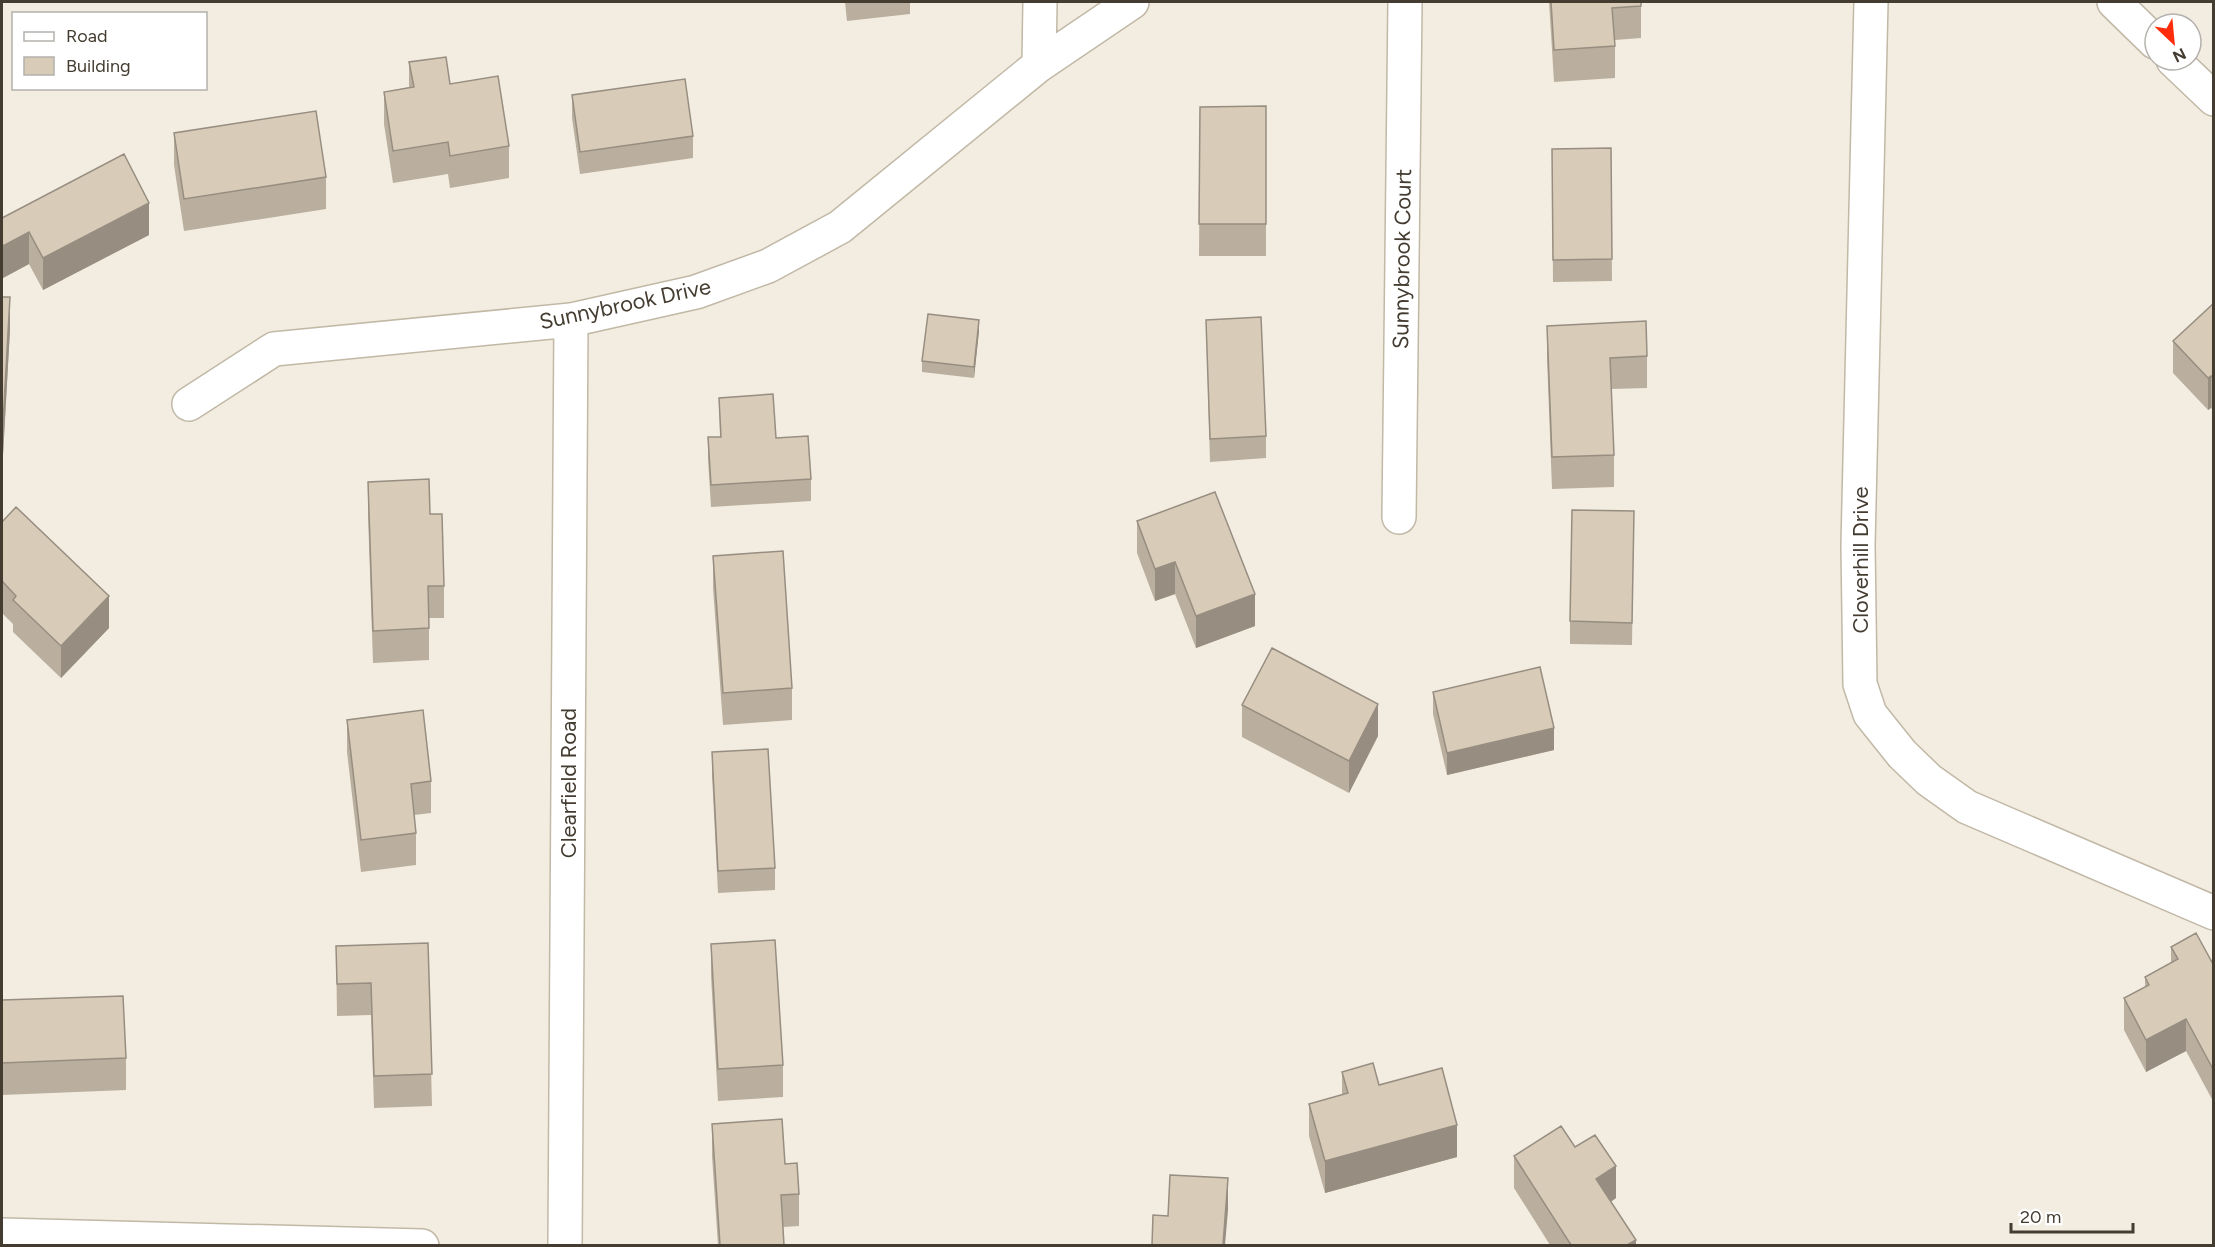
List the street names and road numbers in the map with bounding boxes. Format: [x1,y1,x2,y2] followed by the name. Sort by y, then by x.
[1387,169,1417,349] street label: Sunnybrook Court
[537,273,713,335] street label: Sunnybrook Drive
[1847,486,1874,634] street label: Cloverhill Drive
[555,708,582,858] street label: Clearfield Road

